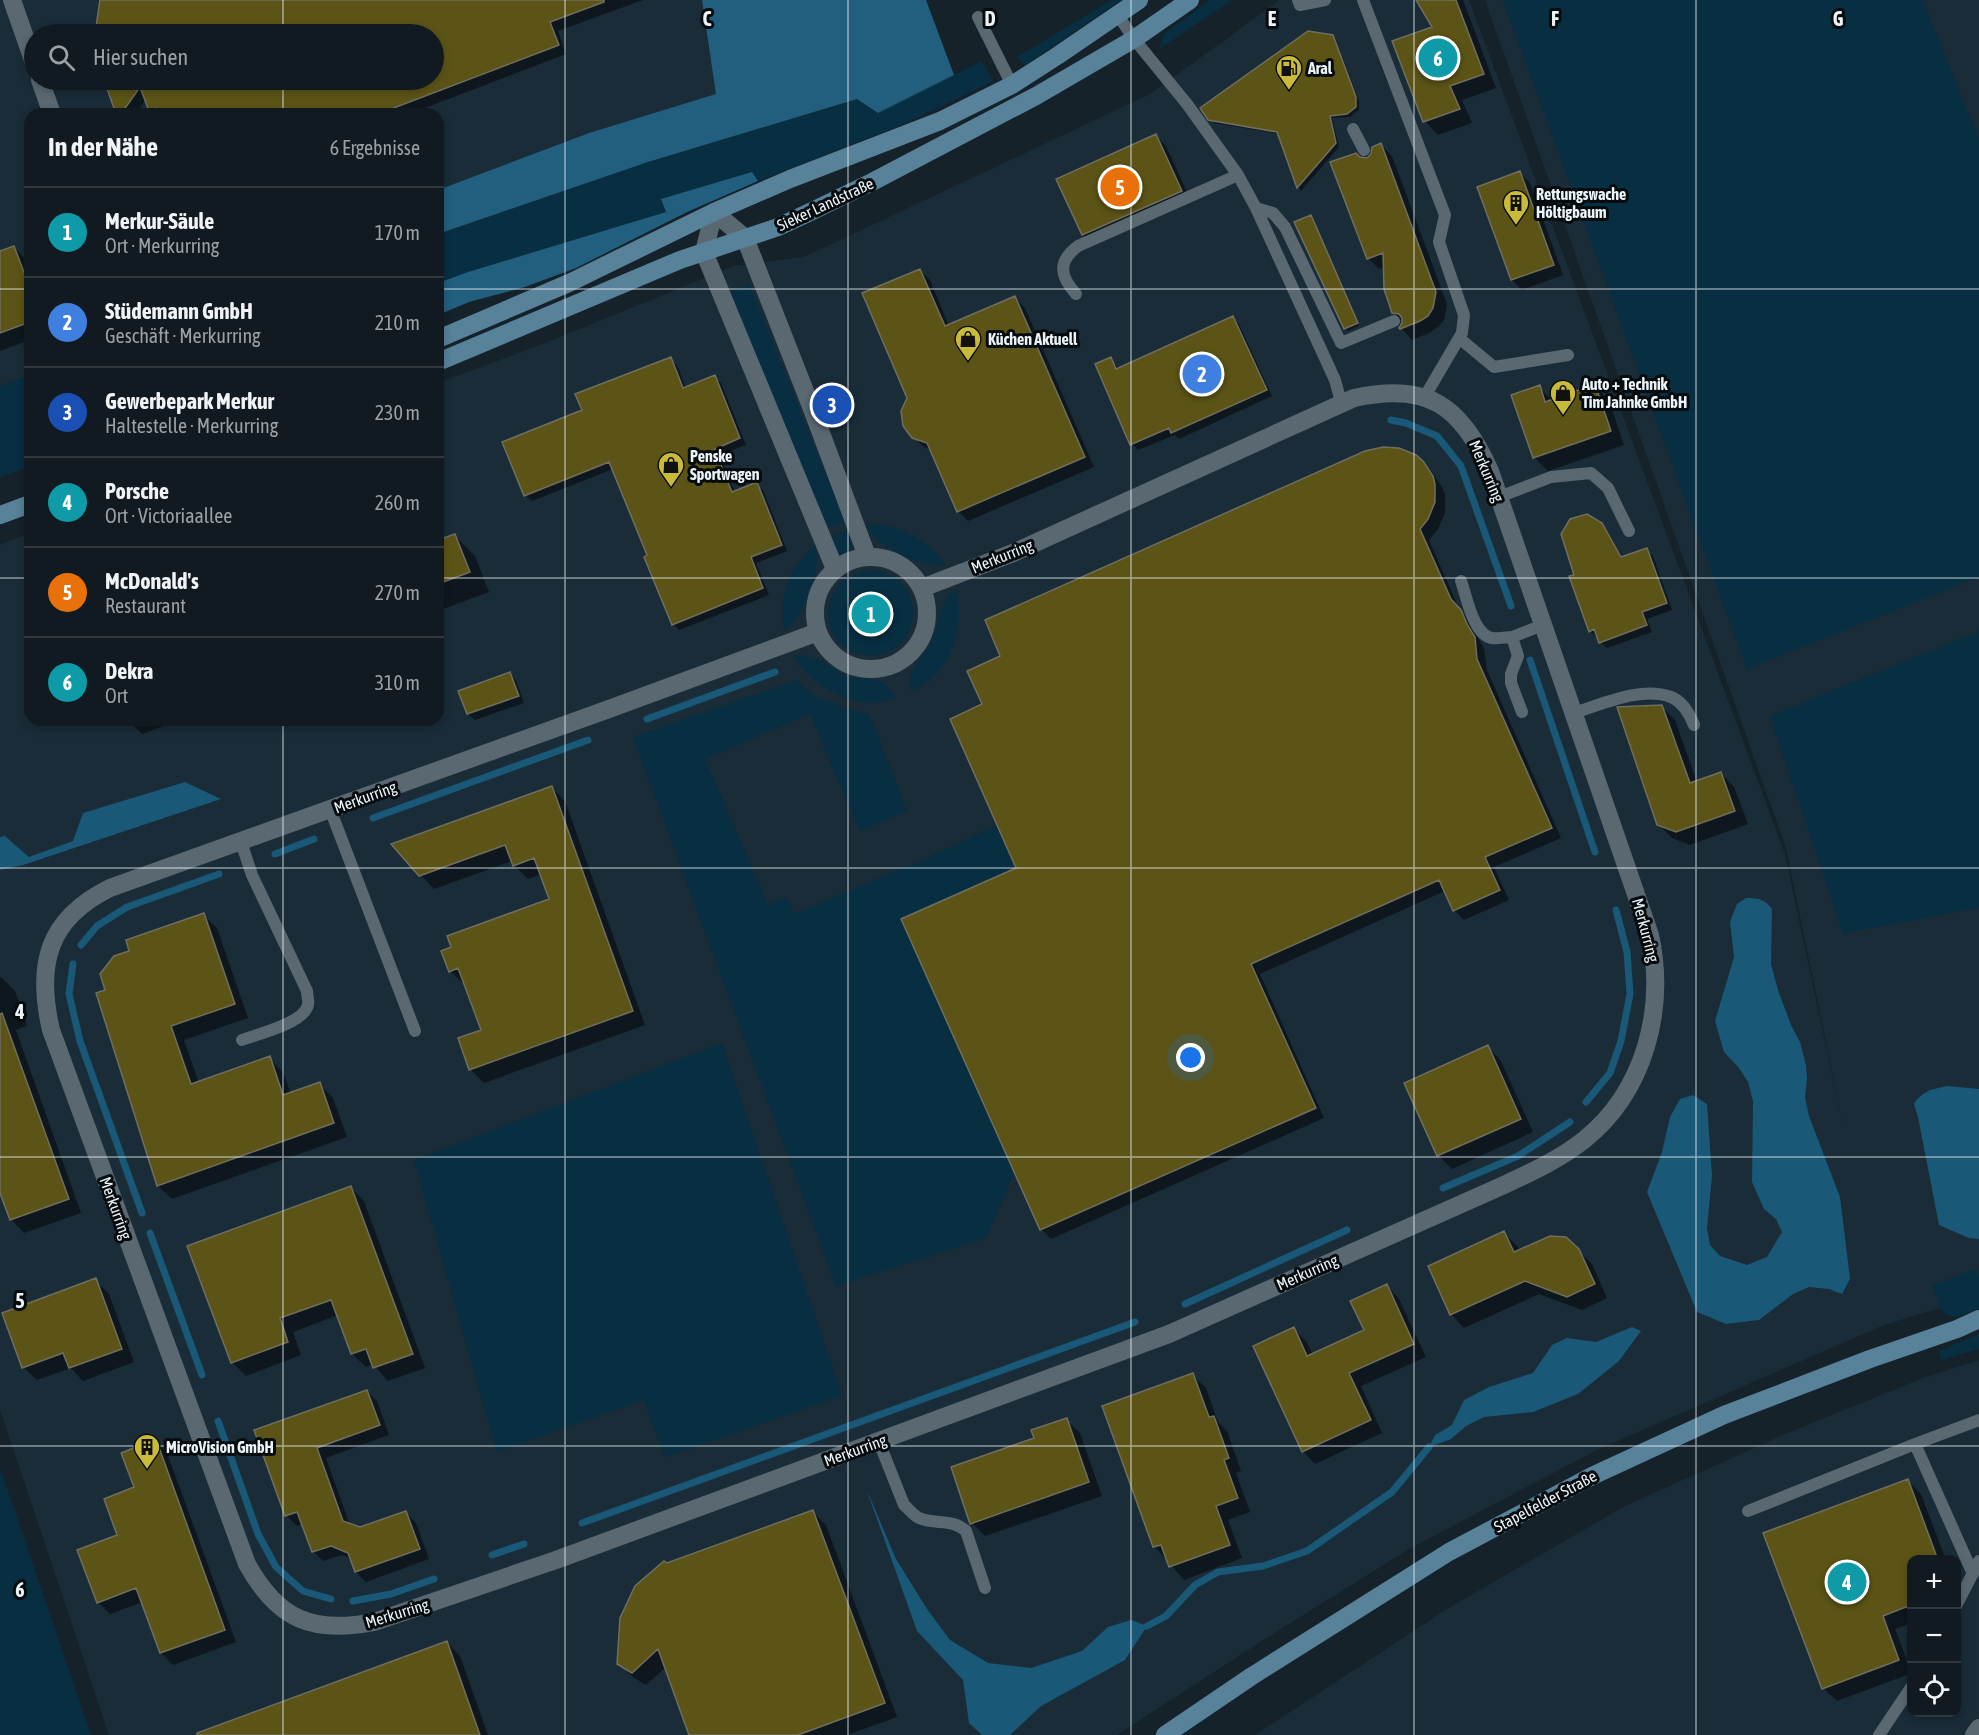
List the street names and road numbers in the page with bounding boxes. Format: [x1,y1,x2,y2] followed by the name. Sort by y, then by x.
[774,174,876,234] street label: Sieker Landstraße
[1465,437,1508,505] street label: Merkurring
[968,535,1036,577] street label: Merkurring
[331,777,399,818] street label: Merkurring
[1628,896,1663,964] street label: Merkurring
[95,1174,136,1242] street label: Merkurring
[1274,1250,1341,1294] street label: Merkurring
[821,1430,889,1471] street label: Merkurring
[1491,1466,1600,1536] street label: Stapelfelder Straße
[363,1595,431,1632] street label: Merkurring

